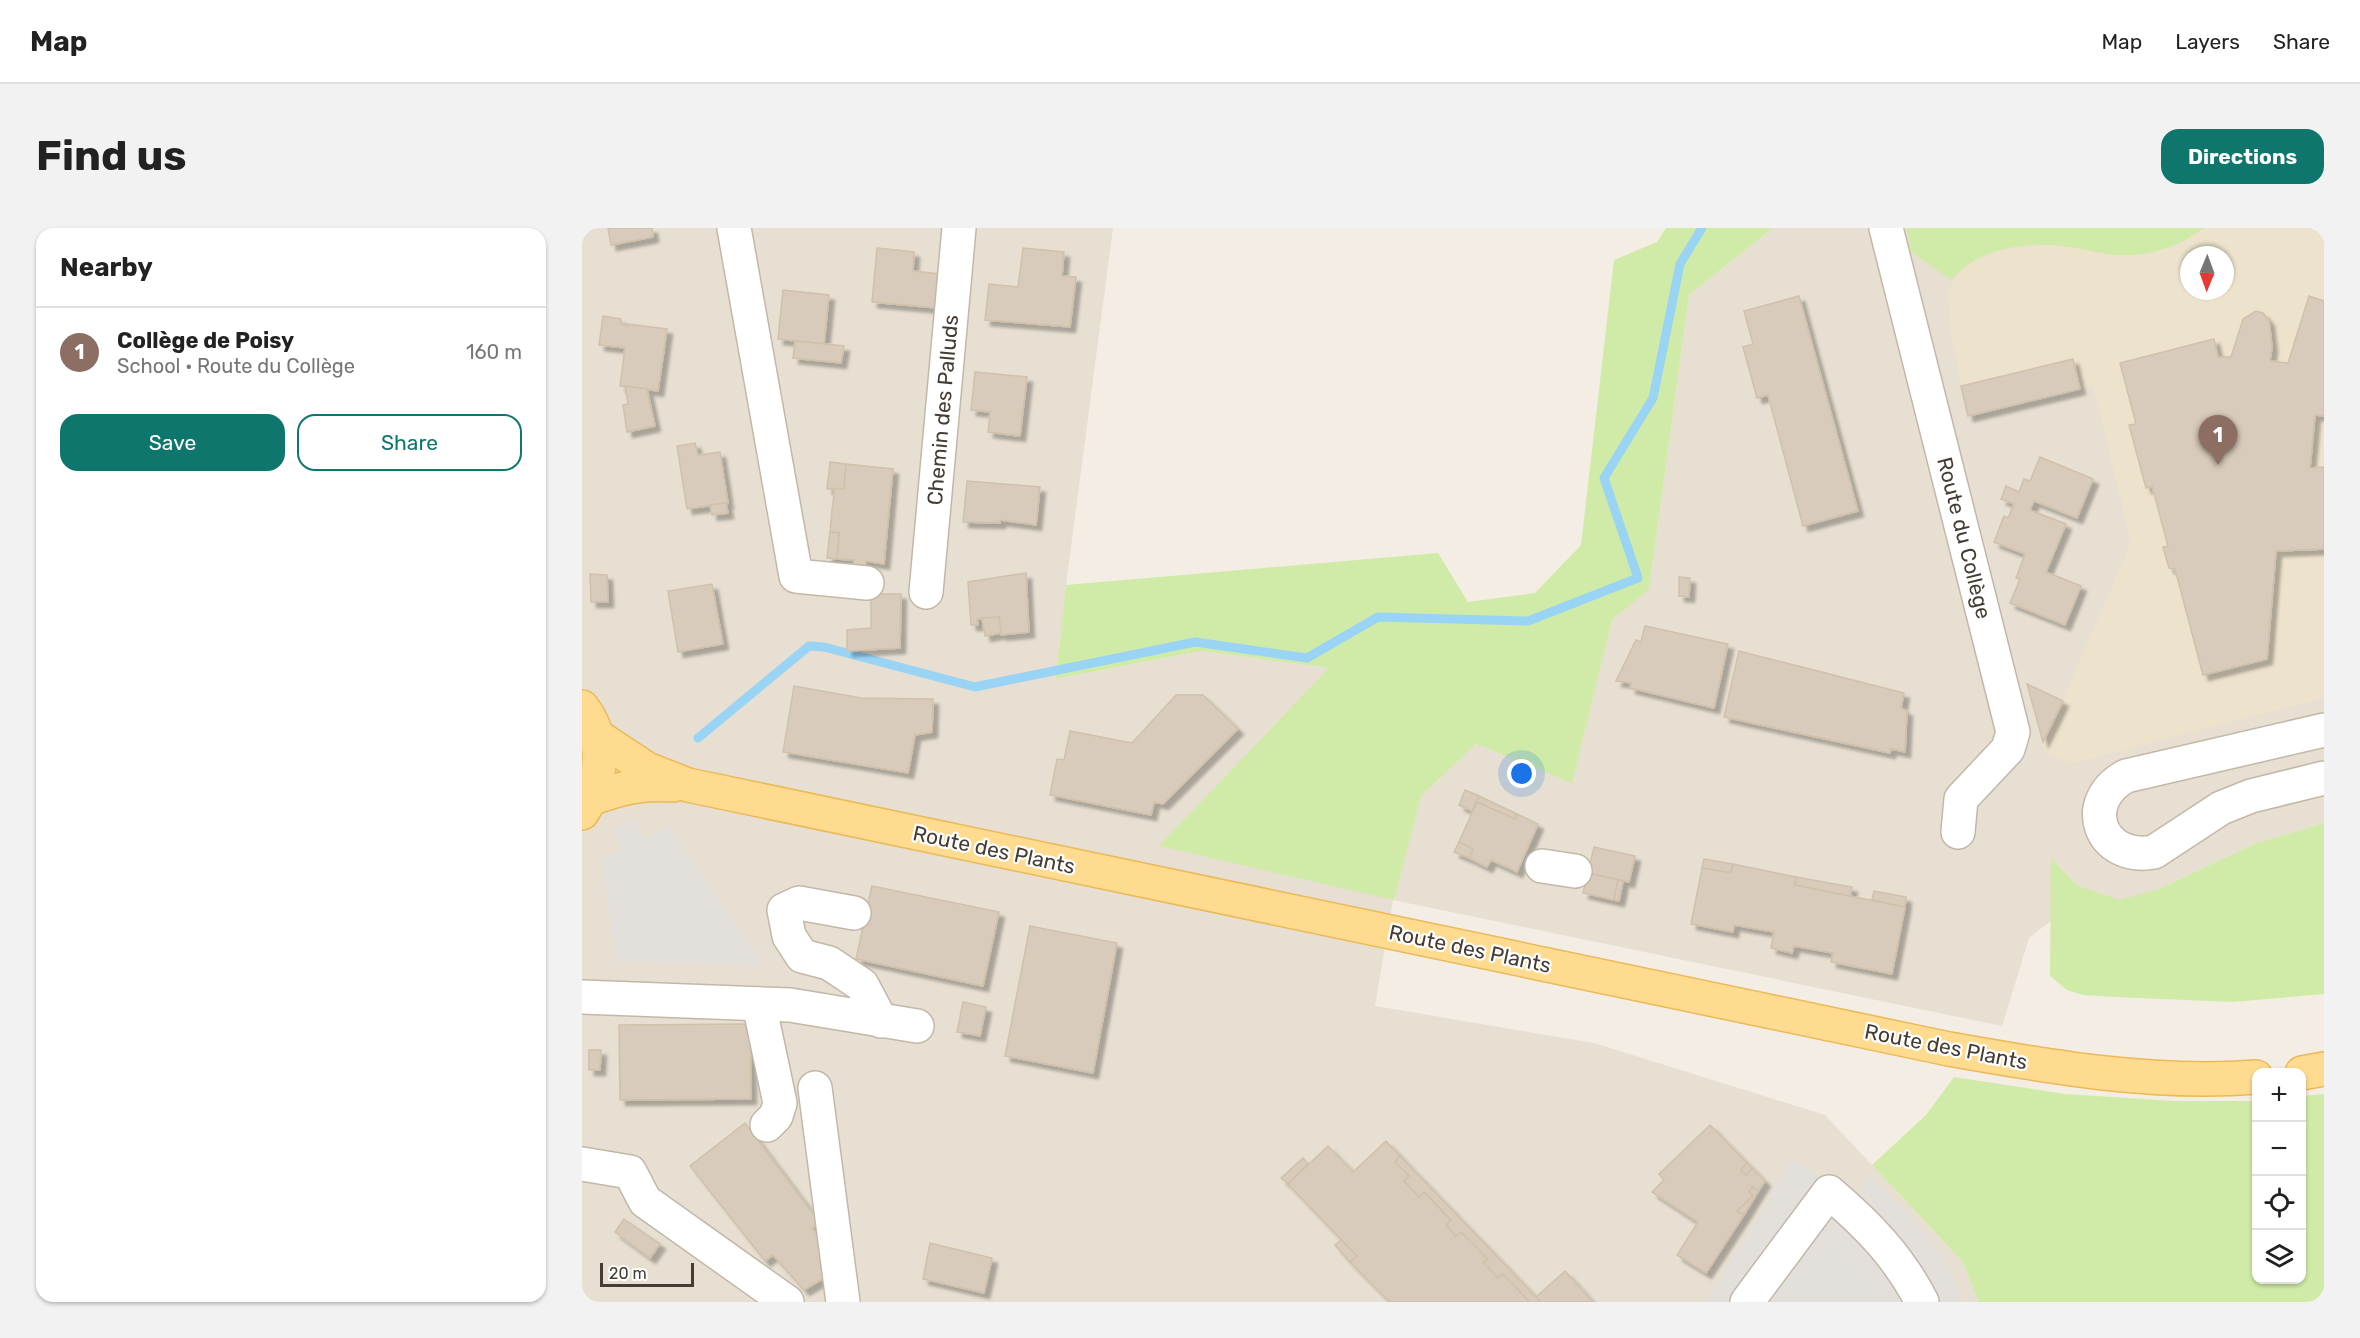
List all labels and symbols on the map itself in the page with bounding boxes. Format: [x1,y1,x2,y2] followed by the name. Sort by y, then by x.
[2180,246,2234,300] north arrow
[922,314,963,506] street label: Chemin des Palluds
[2198,416,2238,465] pin: 1
[1932,454,1997,621] street label: Route du Collège
[1507,759,1536,788] your location
[911,820,1078,879] street label: Route des Plants
[1387,919,1554,978] street label: Route des Plants
[1863,1018,2030,1075] street label: Route des Plants
[600,1260,694,1288] scale bar

